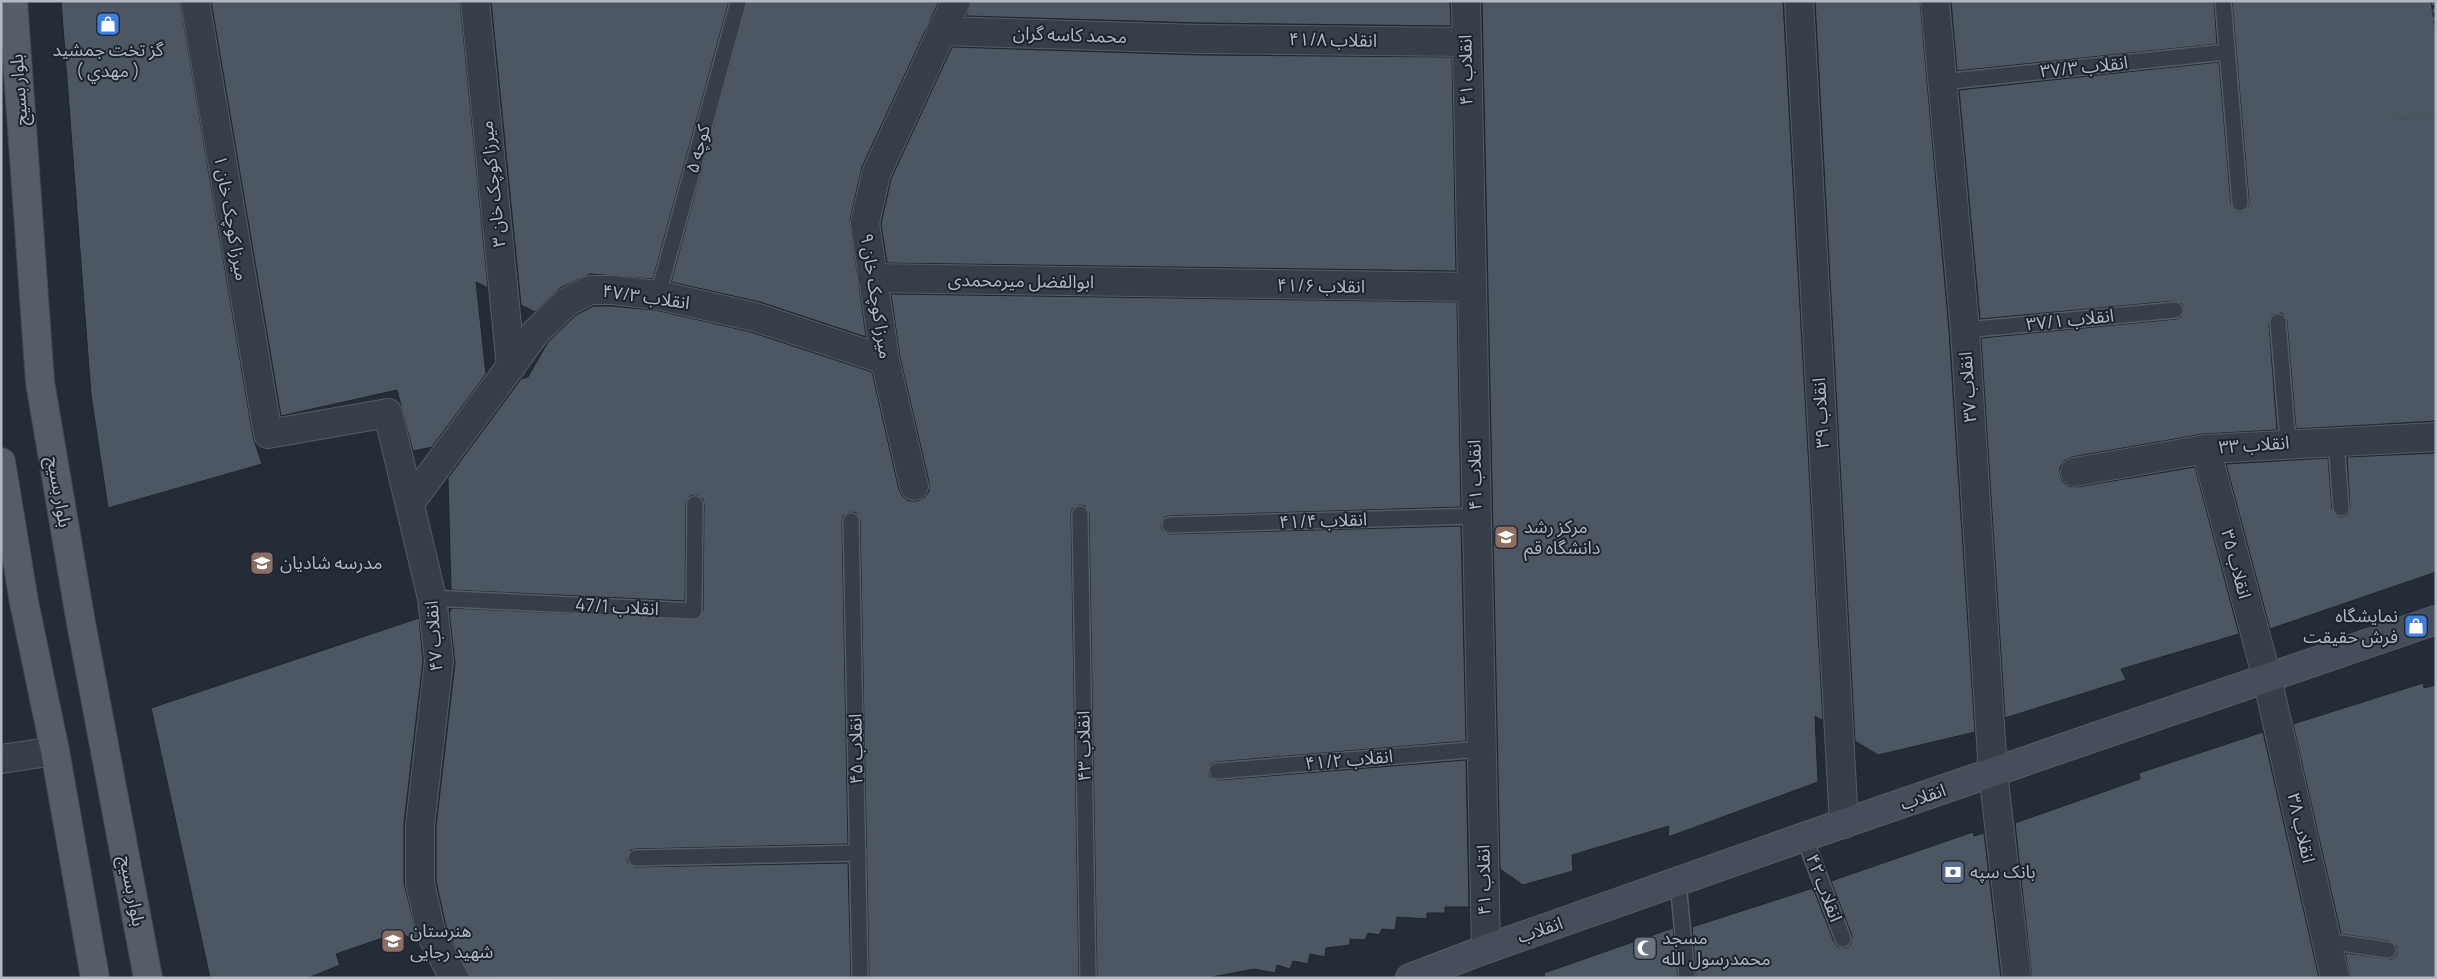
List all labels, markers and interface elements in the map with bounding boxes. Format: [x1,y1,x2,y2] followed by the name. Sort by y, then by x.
[95,11,121,37] shop icon: گز تخت جمشيد ( مهدي )
[1012,20,1128,48] street label: محمد کاسه گران
[1289,26,1377,52] street label: انقلاب ۴۱/۸
[1452,34,1478,106] street label: انقلاب ۴۱
[53,37,164,84] place label: گز تخت جمشيد ( مهدي )
[2039,49,2129,83] street label: انقلاب ۳۷/۳
[4,53,34,127] street label: بلوار بسیج
[473,120,511,249] street label: میرزا کوچک خان ۳
[679,121,715,176] street label: کوچه ۵
[209,153,255,282] street label: میرزا کوچک خان ۱
[855,231,899,360] street label: میرزا کوچک خان ۹
[948,267,1094,293] street label: ابوالفضل میرمحمدی
[1277,272,1365,298] street label: انقلاب ۴۱/۶
[601,278,691,314] street label: انقلاب ۴۷/۳
[2025,302,2115,336] street label: انقلاب ۳۷/۱
[1953,351,1981,423] street label: انقلاب ۳۷
[1806,377,1834,449] street label: انقلاب ۳۹
[2218,430,2290,458] street label: انقلاب ۳۳
[1461,439,1487,511] street label: انقلاب ۴۱
[40,454,78,530] street label: بلوار بسیج
[1278,506,1367,534] street label: انقلاب ۴۱/۴
[1524,514,1600,561] place label: مرکز رشد دانشگاه قم
[1493,524,1519,550] school or university icon: مرکز رشد دانشگاه قم
[2216,526,2258,601] street label: انقلاب ۳۵
[249,550,275,576] school or university icon: مدرسه شادیان
[280,550,382,574] place label: مدرسه شادیان
[575,592,660,620] street label: انقلاب 47/1
[419,600,447,672] street label: انقلاب ۴۷
[2303,603,2398,648] place label: نمایشگاه فرش حقیقت
[2403,613,2429,639] shop icon: نمایشگاه فرش حقیقت
[1070,710,1096,782] street label: انقلاب ۴۳
[842,713,868,785] street label: انقلاب ۴۵
[1304,743,1394,775] street label: انقلاب ۴۱/۲
[1897,777,1949,815] street label: انقلاب
[2282,791,2322,865] street label: انقلاب ۳۸
[1470,844,1496,916] street label: انقلاب ۴۱
[1801,850,1849,925] street label: انقلاب ۴۲
[112,853,152,929] street label: بلوار بسیج
[1940,859,1966,885] bank icon: بانک سپه
[1970,859,2036,883] place label: بانک سپه
[1514,910,1566,948] street label: انقلاب
[410,918,493,963] place label: هنرستان شهید رجایی
[1662,925,1771,970] place label: مسجد محمدرسول الله
[380,928,406,954] school or university icon: هنرستان شهید رجایی
[1632,935,1658,961] mosque icon: مسجد محمدرسول الله

